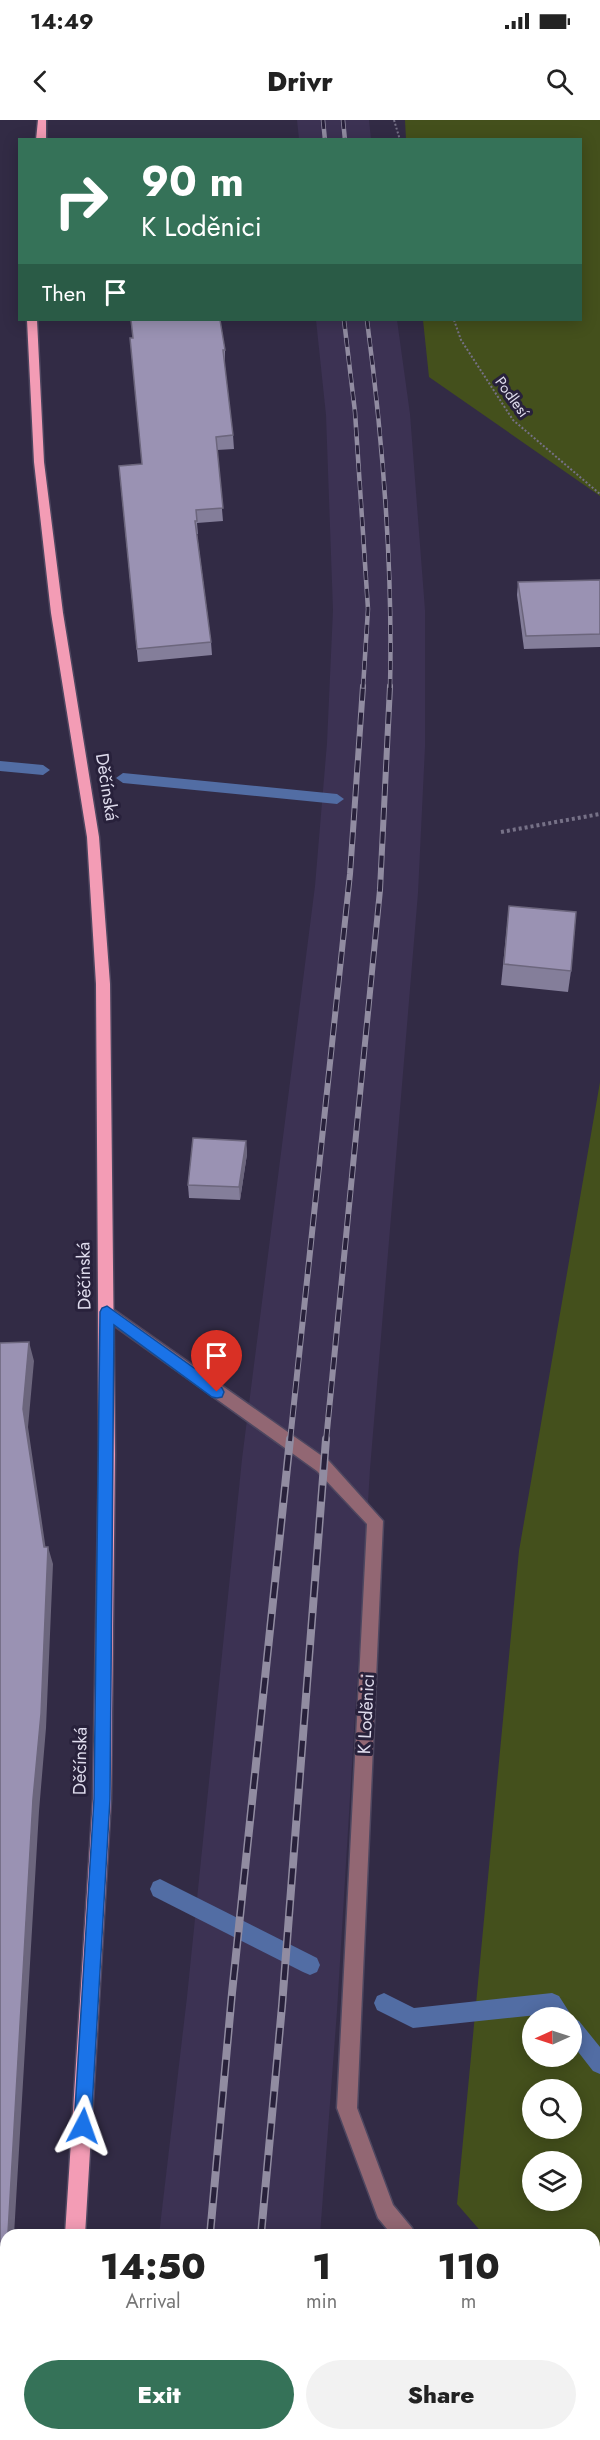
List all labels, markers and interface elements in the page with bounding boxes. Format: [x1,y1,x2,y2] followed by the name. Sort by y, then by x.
[30,5,94,37] text: 14:49
[267,62,333,101] text: Drivr
[24,65,57,98] icon: back
[543,65,576,98] icon: search
[141,151,244,212] text: 90 m
[42,162,120,240] icon: right
[141,207,262,246] text: K Loděnici
[99,276,132,309] icon: arrive
[42,277,87,309] text: Then
[490,372,535,423] street label: Podlesí
[89,751,125,823] street label: Děčínská
[70,1242,98,1310] street label: Děčínská
[191,1330,242,1392] pin
[200,1339,233,1372] icon: arrive
[351,1673,381,1755] street label: K Loděnici
[66,1727,94,1795] street label: Děčínská
[522,2007,582,2067] north arrow
[522,2007,582,2211] map controls
[522,2079,582,2139] button: search
[51,2094,115,2158] position arrow
[522,2151,582,2211] button: layers
[100,2240,206,2292] text: 14:50
[312,2240,331,2292] text: 1
[437,2240,500,2292] text: 110
[125,2287,181,2316] text: Arrival
[306,2287,337,2316] text: min
[461,2287,476,2316] text: m
[24,2360,294,2429] button: Exit
[306,2360,576,2429] button: Share

